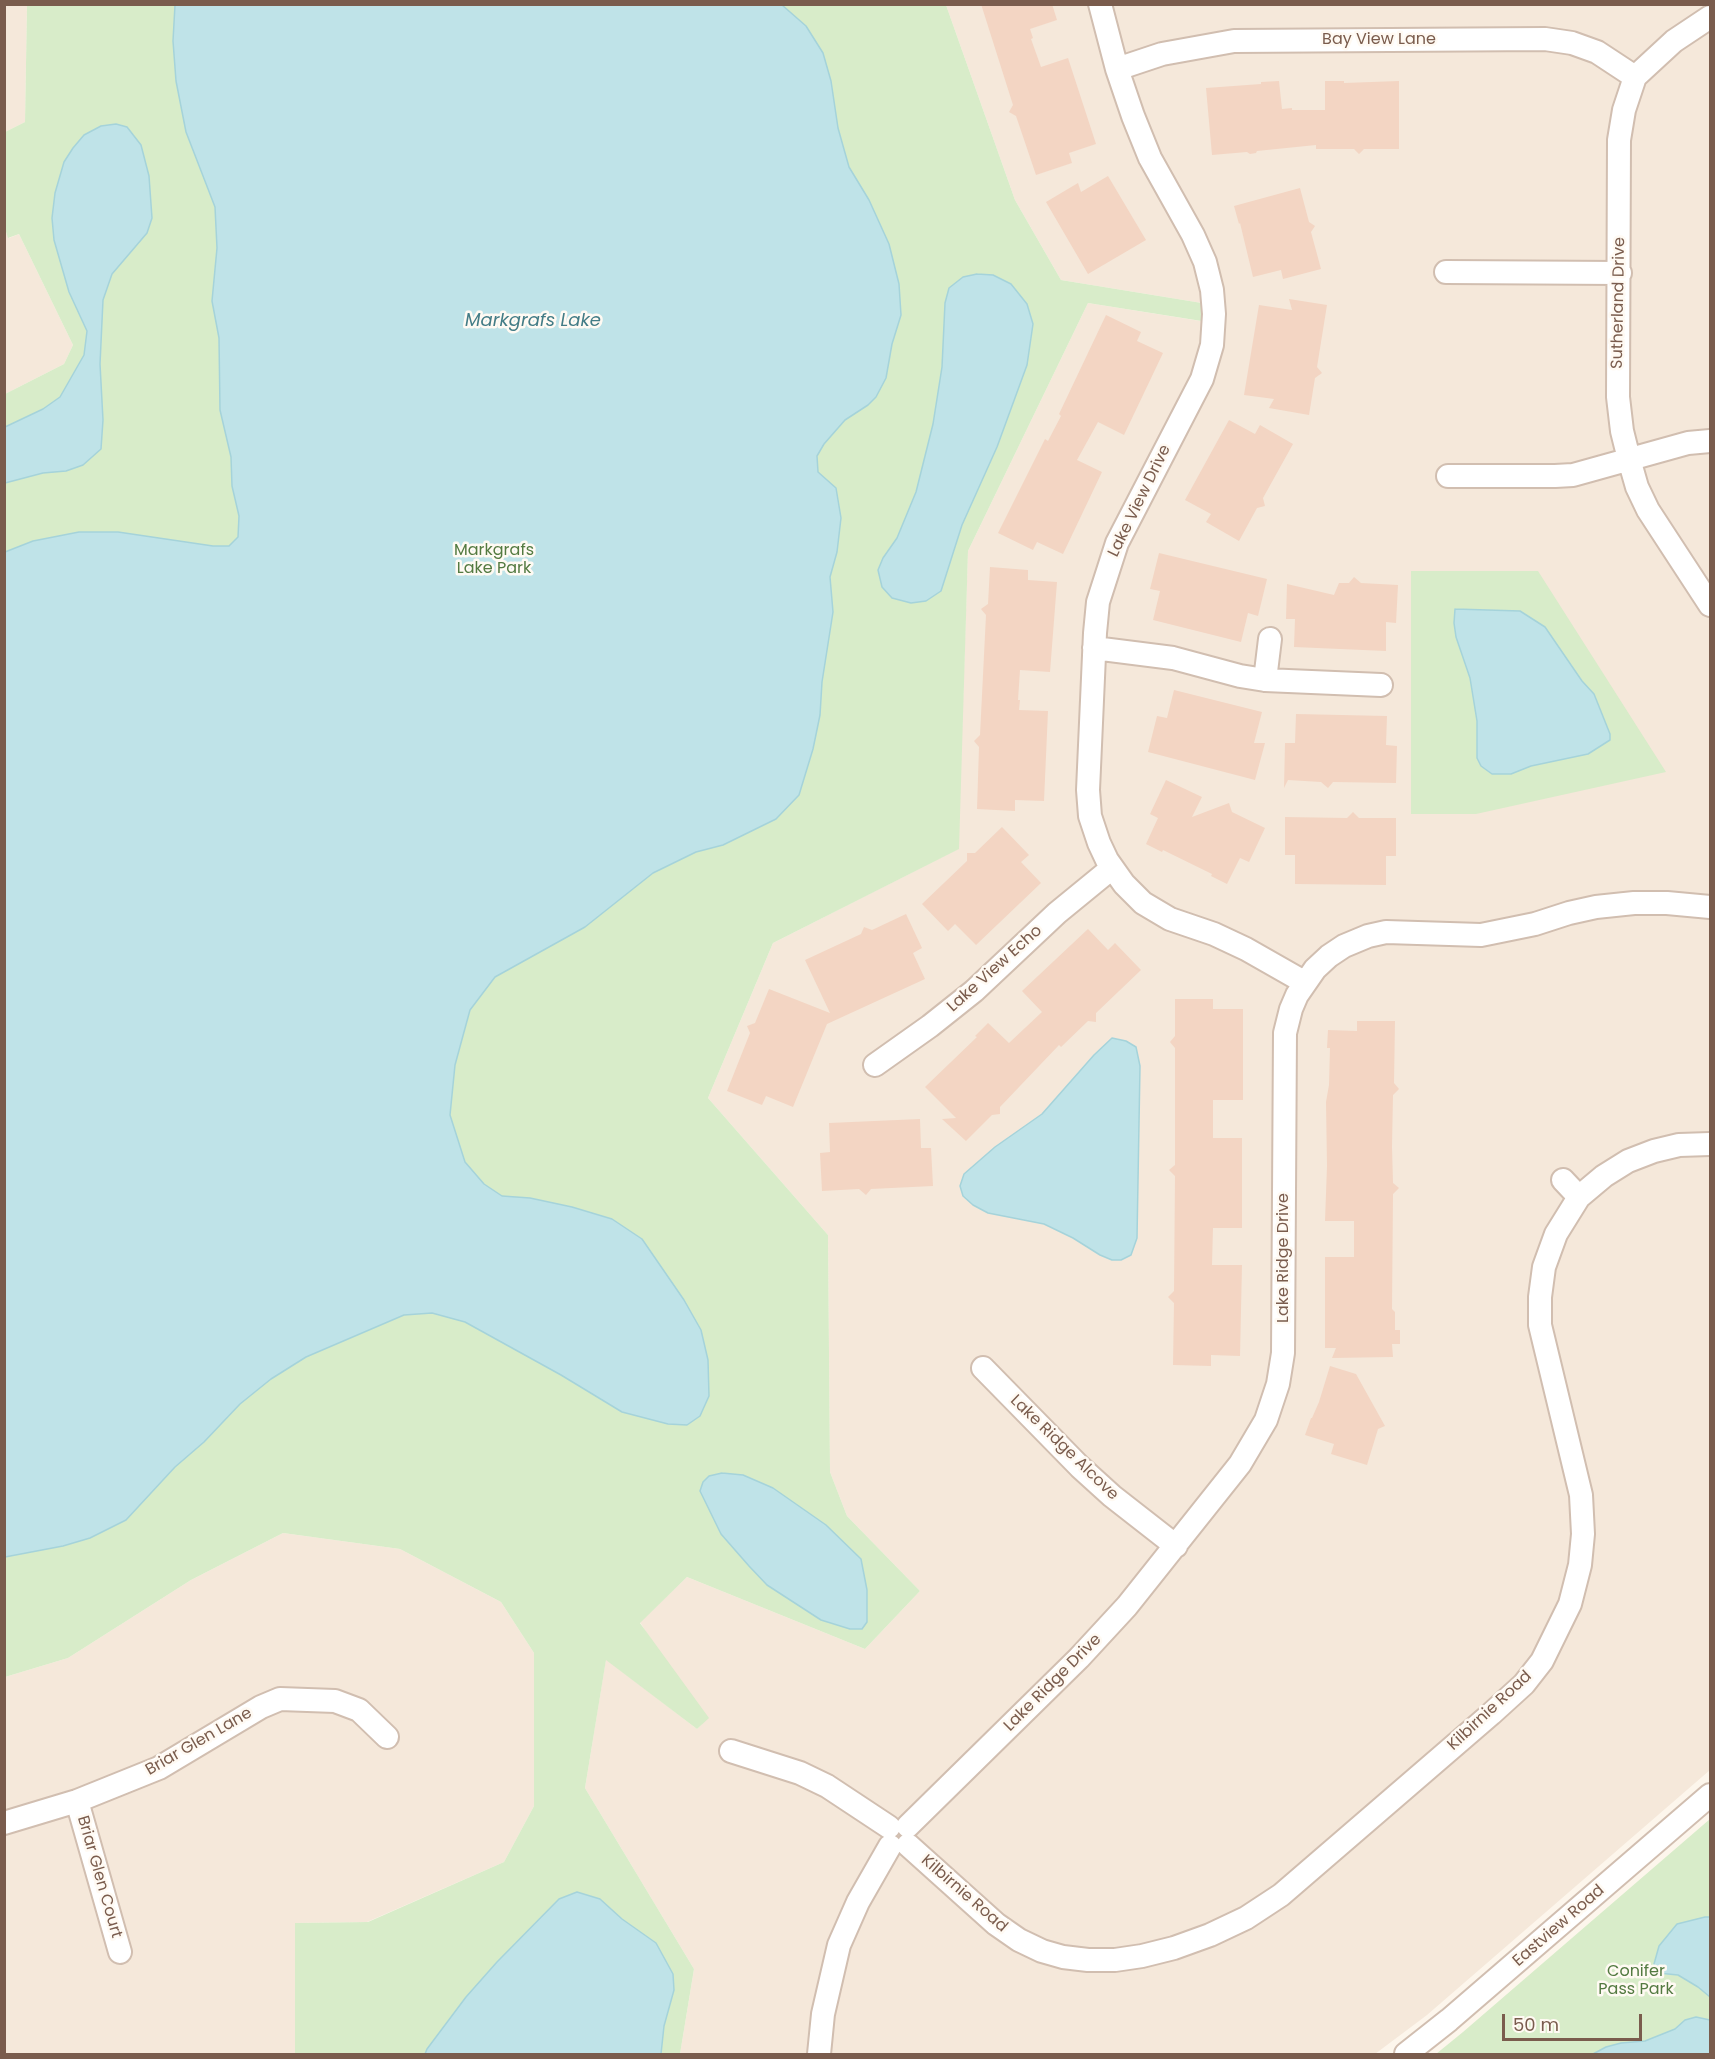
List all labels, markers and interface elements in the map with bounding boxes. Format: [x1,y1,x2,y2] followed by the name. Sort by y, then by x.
[1322,30,1436,50] street label: Bay View Lane
[1608,237,1630,369] street label: Sutherland Drive
[465,310,601,332] water label: Markgrafs Lake
[1105,442,1175,560] street label: Lake View Drive
[454,541,534,579] park label: Markgrafs Lake Park
[944,922,1046,1016] street label: Lake View Echo
[1274,1193,1294,1323] street label: Lake Ridge Drive
[1006,1391,1122,1505] street label: Lake Ridge Alcove
[1000,1630,1106,1736] street label: Lake Ridge Drive
[1444,1667,1536,1755] street label: Kilbirnie Road
[142,1704,256,1780] street label: Briar Glen Lane
[72,1814,126,1940] street label: Briar Glen Court
[917,1851,1011,1937] street label: Kilbirnie Road
[1509,1881,1609,1971] street label: Eastview Road
[1598,1962,1674,2000] park label: Conifer Pass Park
[1505,2002,1644,2040] scale bar
[1513,2012,1559,2037] text: 50 m

